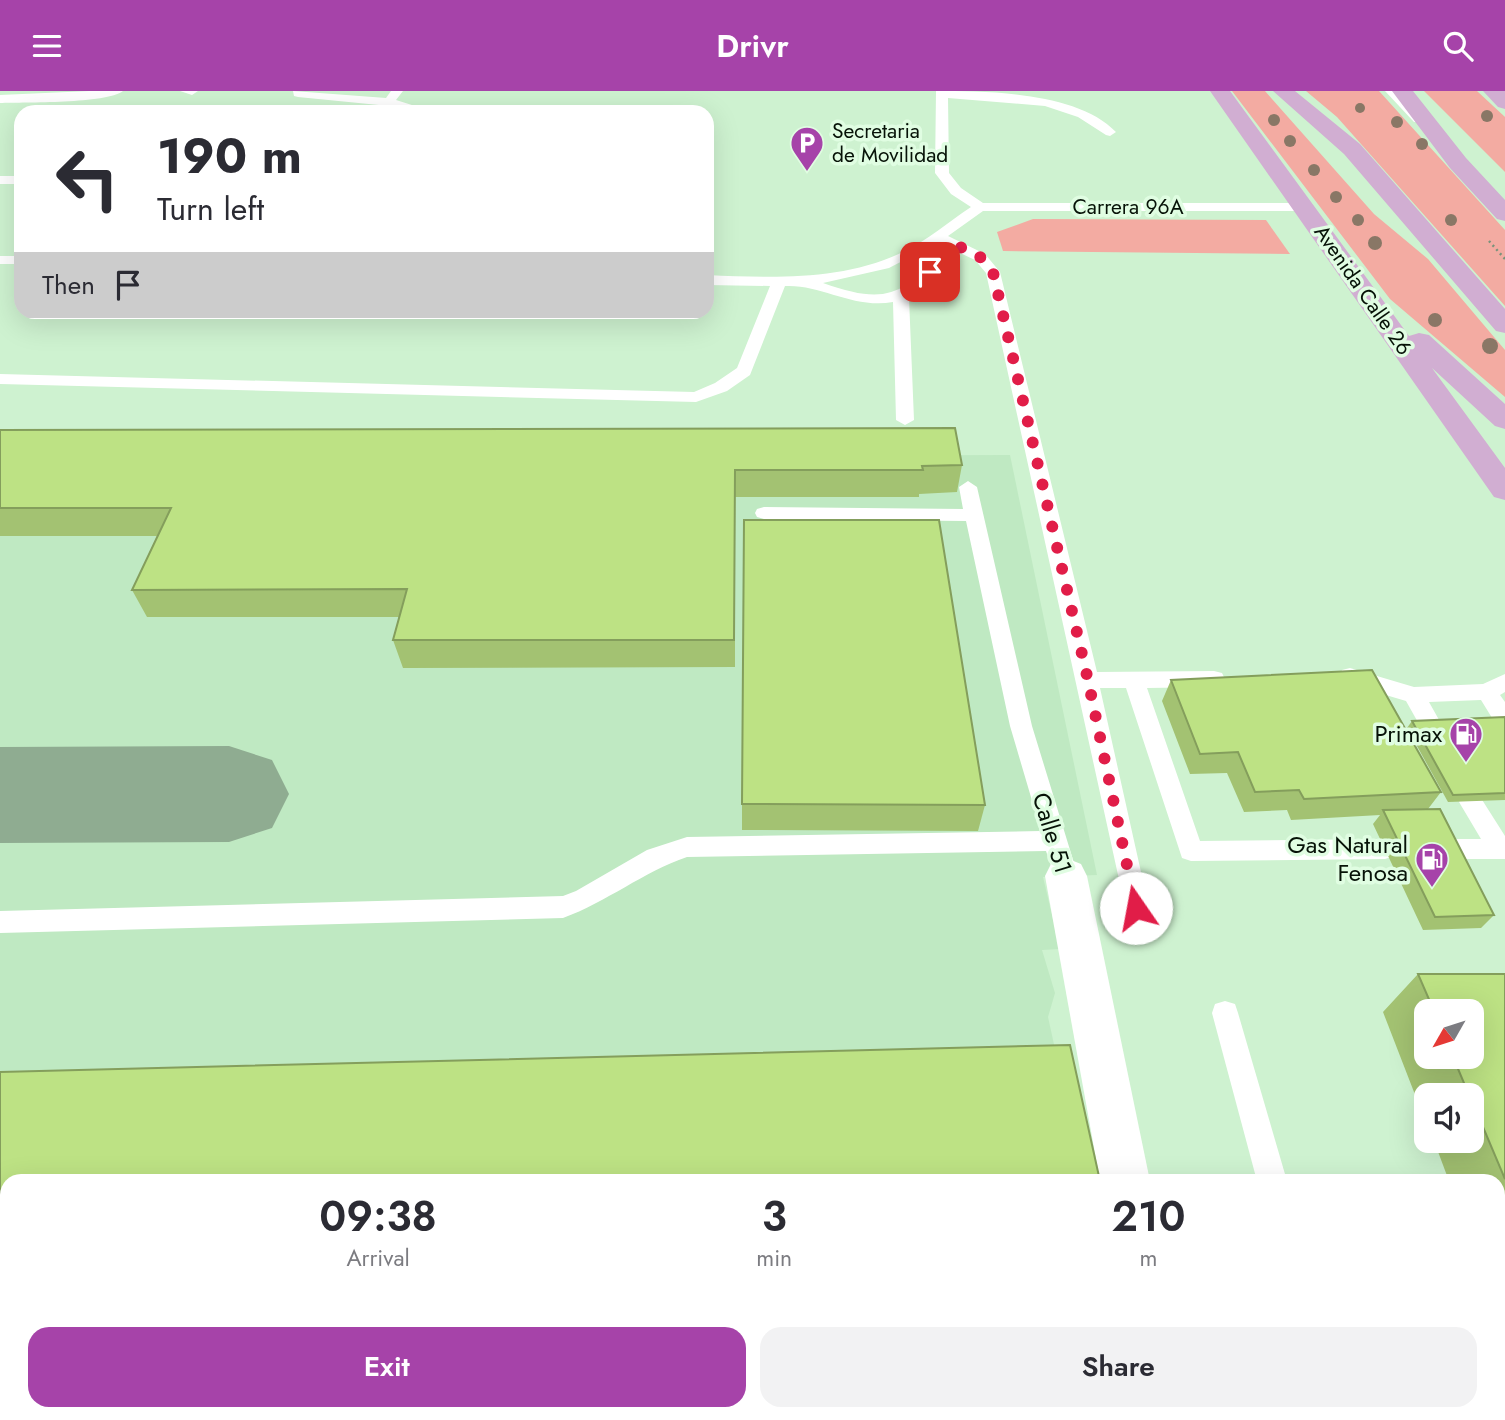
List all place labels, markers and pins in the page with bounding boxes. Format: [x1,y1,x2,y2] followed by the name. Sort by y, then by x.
[832,116,948,170] place label: Secretaria de Movilidad
[788,124,826,173] parking icon: Secretaria de Movilidad
[900,242,960,302] pin
[1447,715,1485,764] fuel station icon: Primax
[1375,716,1443,751] place label: Primax
[1287,827,1408,890] place label: Gas Natural Fenosa
[1413,840,1451,889] fuel station icon: Gas Natural Fenosa

